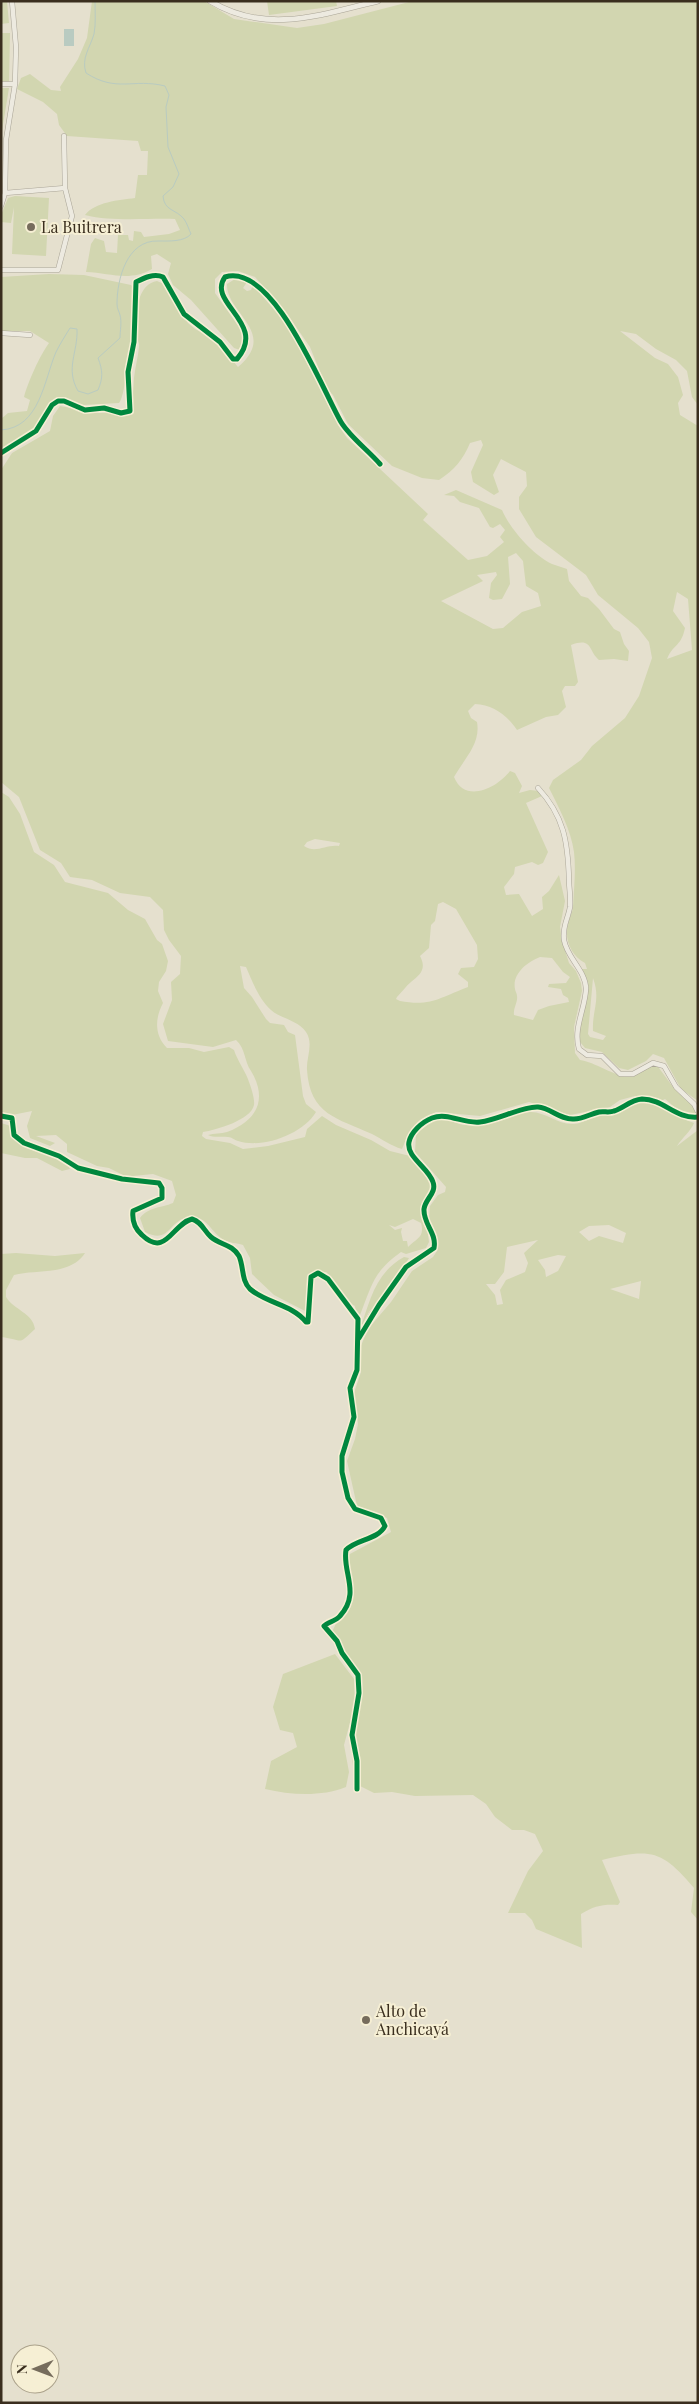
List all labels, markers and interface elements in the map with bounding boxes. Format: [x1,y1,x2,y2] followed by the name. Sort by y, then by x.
[41,216,122,237] place label: La Buitrera
[25,221,37,233] marker: La Buitrera
[375,2000,449,2039] place label: Alto de Anchicayá
[360,2014,372,2026] marker: Alto de Anchicayá
[10,2344,60,2394] north arrow
[12,2364,31,2374] text: N

